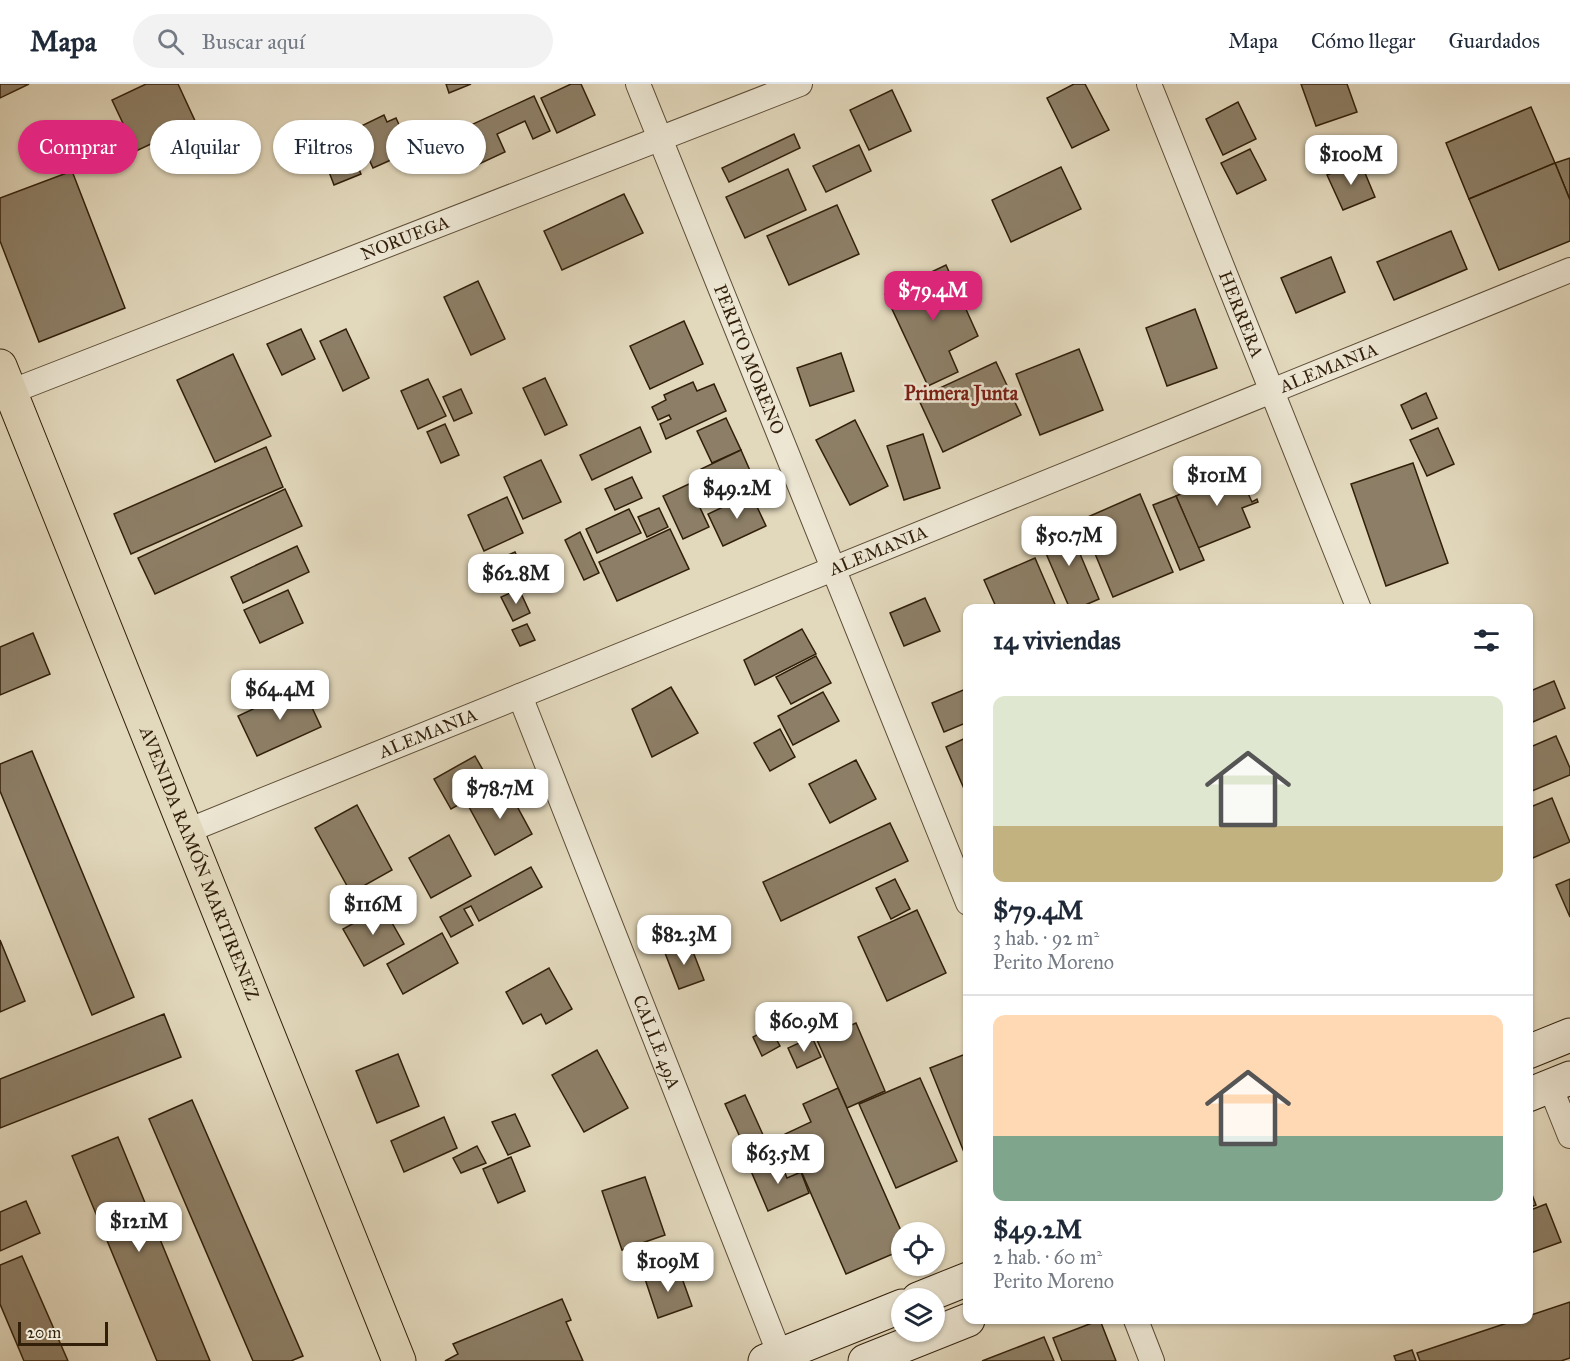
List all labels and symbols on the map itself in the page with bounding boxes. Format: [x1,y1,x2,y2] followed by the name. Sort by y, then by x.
[1309,135,1393,186] pin: $100M
[358,211,452,265] street label: NORUEGA
[1214,268,1268,361] street label: HERRERA
[884,271,982,322] pin: $79.4M
[709,281,789,438] street label: PERITO MORENO
[1275,338,1381,398] street label: ALEMANIA
[904,381,1019,407] district label: Primera Junta
[1175,456,1259,507] pin: $101M
[688,469,786,520] pin: $49.2M
[1020,516,1118,567] pin: $50.7M
[825,521,931,581] street label: ALEMANIA
[467,554,565,605] pin: $62.8M
[231,670,329,721] pin: $64.4M
[375,703,480,763] street label: ALEMANIA
[134,722,264,1004] street label: AVENIDA RAMÓN MARTIRENEZ
[451,769,549,820] pin: $78.7M
[331,885,415,936] pin: $116M
[635,915,733,966] pin: $82.3M
[628,992,685,1092] street label: CALLE 49A
[755,1002,853,1053] pin: $60.9M
[729,1134,827,1185] pin: $63.5M
[97,1202,181,1253] pin: $121M
[626,1242,710,1293] pin: $109M
[18,1319,108,1346] scale bar

